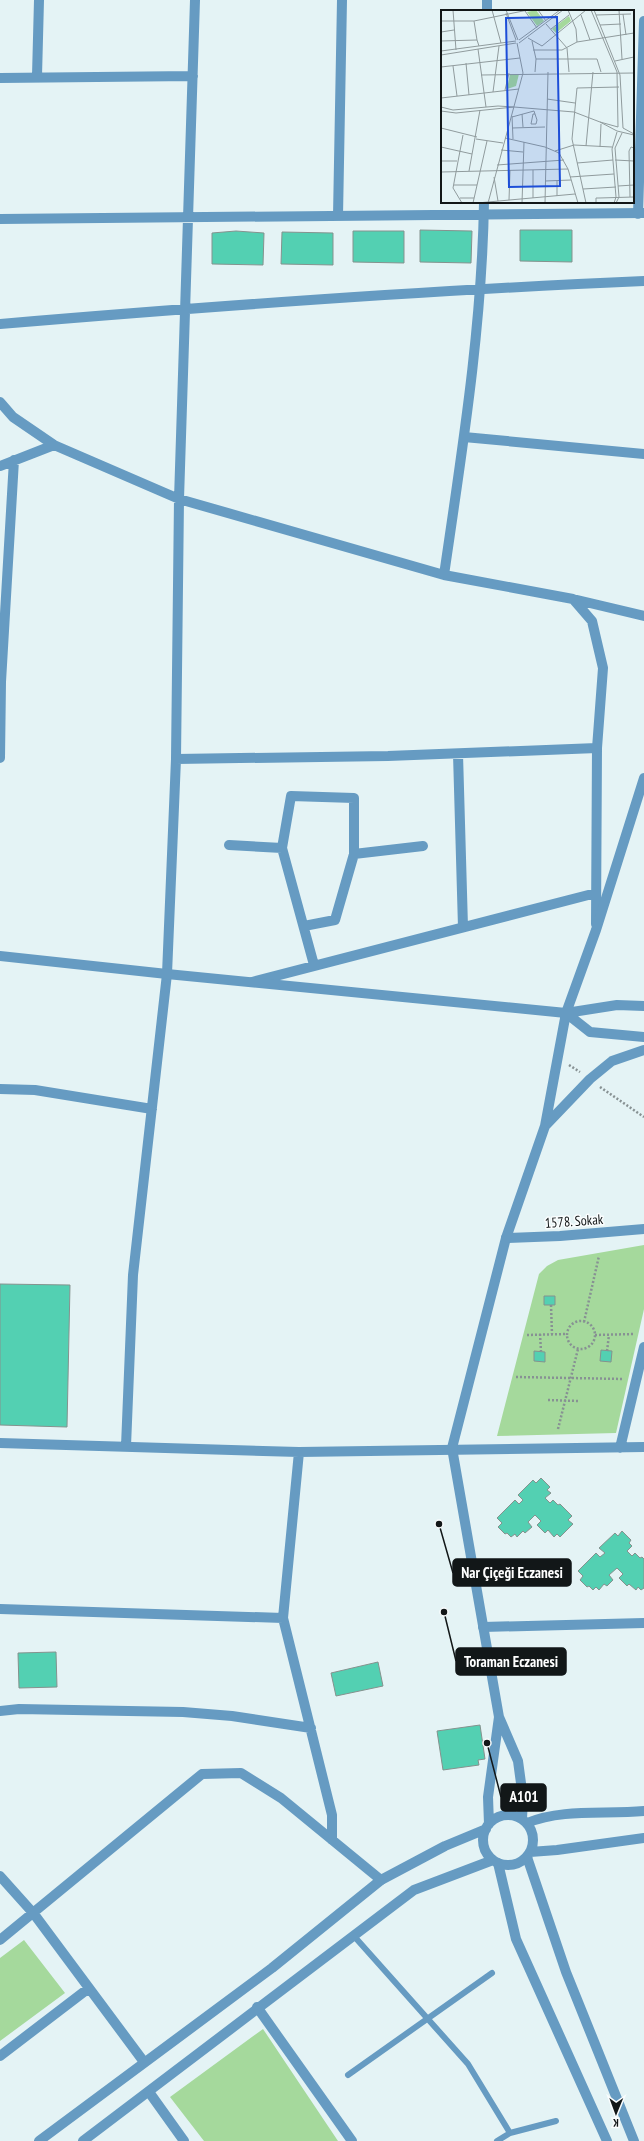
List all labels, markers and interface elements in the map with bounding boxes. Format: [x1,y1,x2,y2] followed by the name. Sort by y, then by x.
[441,10,634,203] inset map
[544,1210,604,1232] street label: 1578. Sokak
[453,1559,571,1586] callout: Nar Çiçeği Eczanesi
[461,1563,563,1582] text: Nar Çiçeği Eczanesi
[456,1648,566,1675] callout: Toraman Eczanesi
[464,1652,558,1671] text: Toraman Eczanesi
[501,1784,546,1811] callout: A101
[508,1787,539,1806] text: A101
[596,2093,636,2133] north arrow
[613,2116,619,2130] text: K

